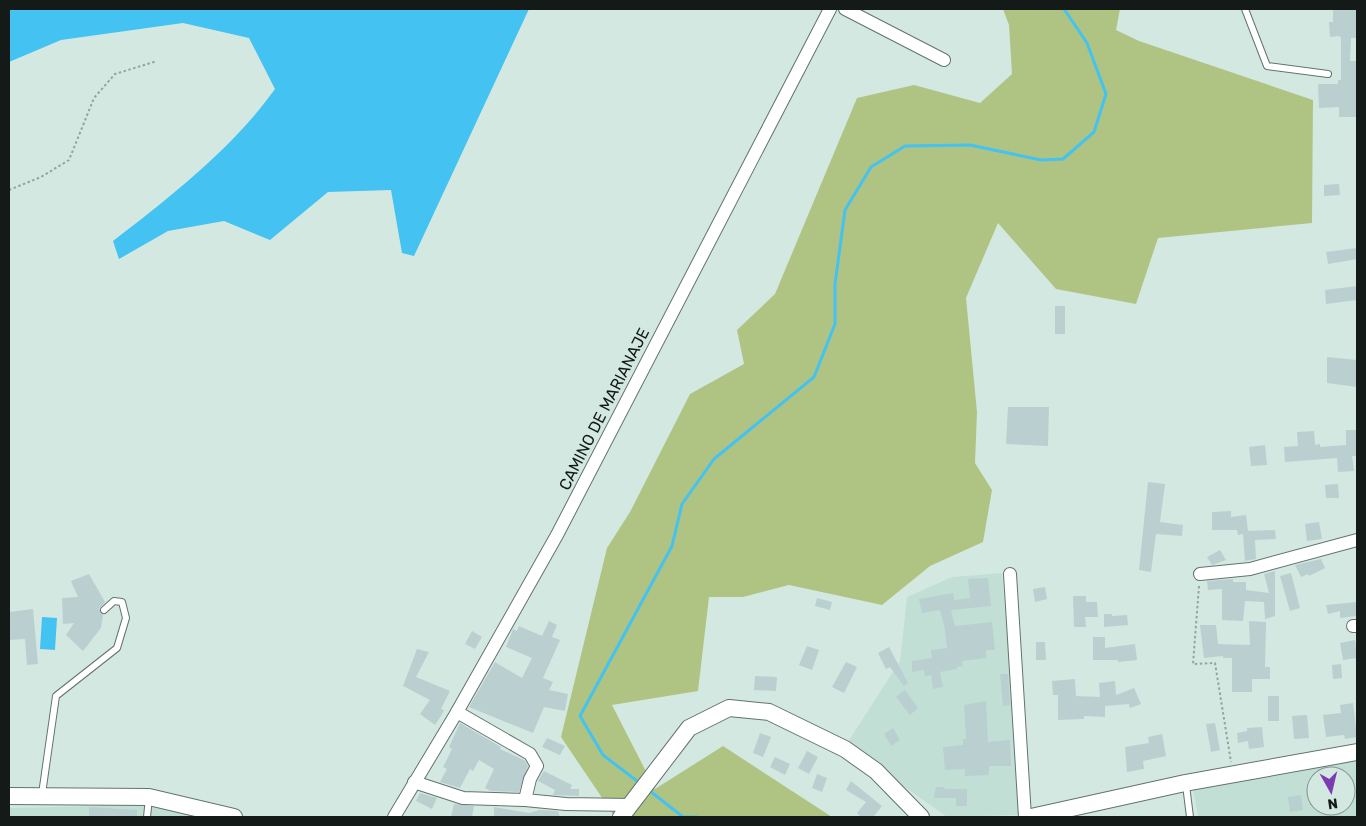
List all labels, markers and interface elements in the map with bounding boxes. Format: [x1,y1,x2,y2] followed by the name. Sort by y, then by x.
[555,325,653,493] street label: CAMINO DE MARIANAJE
[1306,766,1356,816] north arrow
[1327,794,1339,812] text: N

